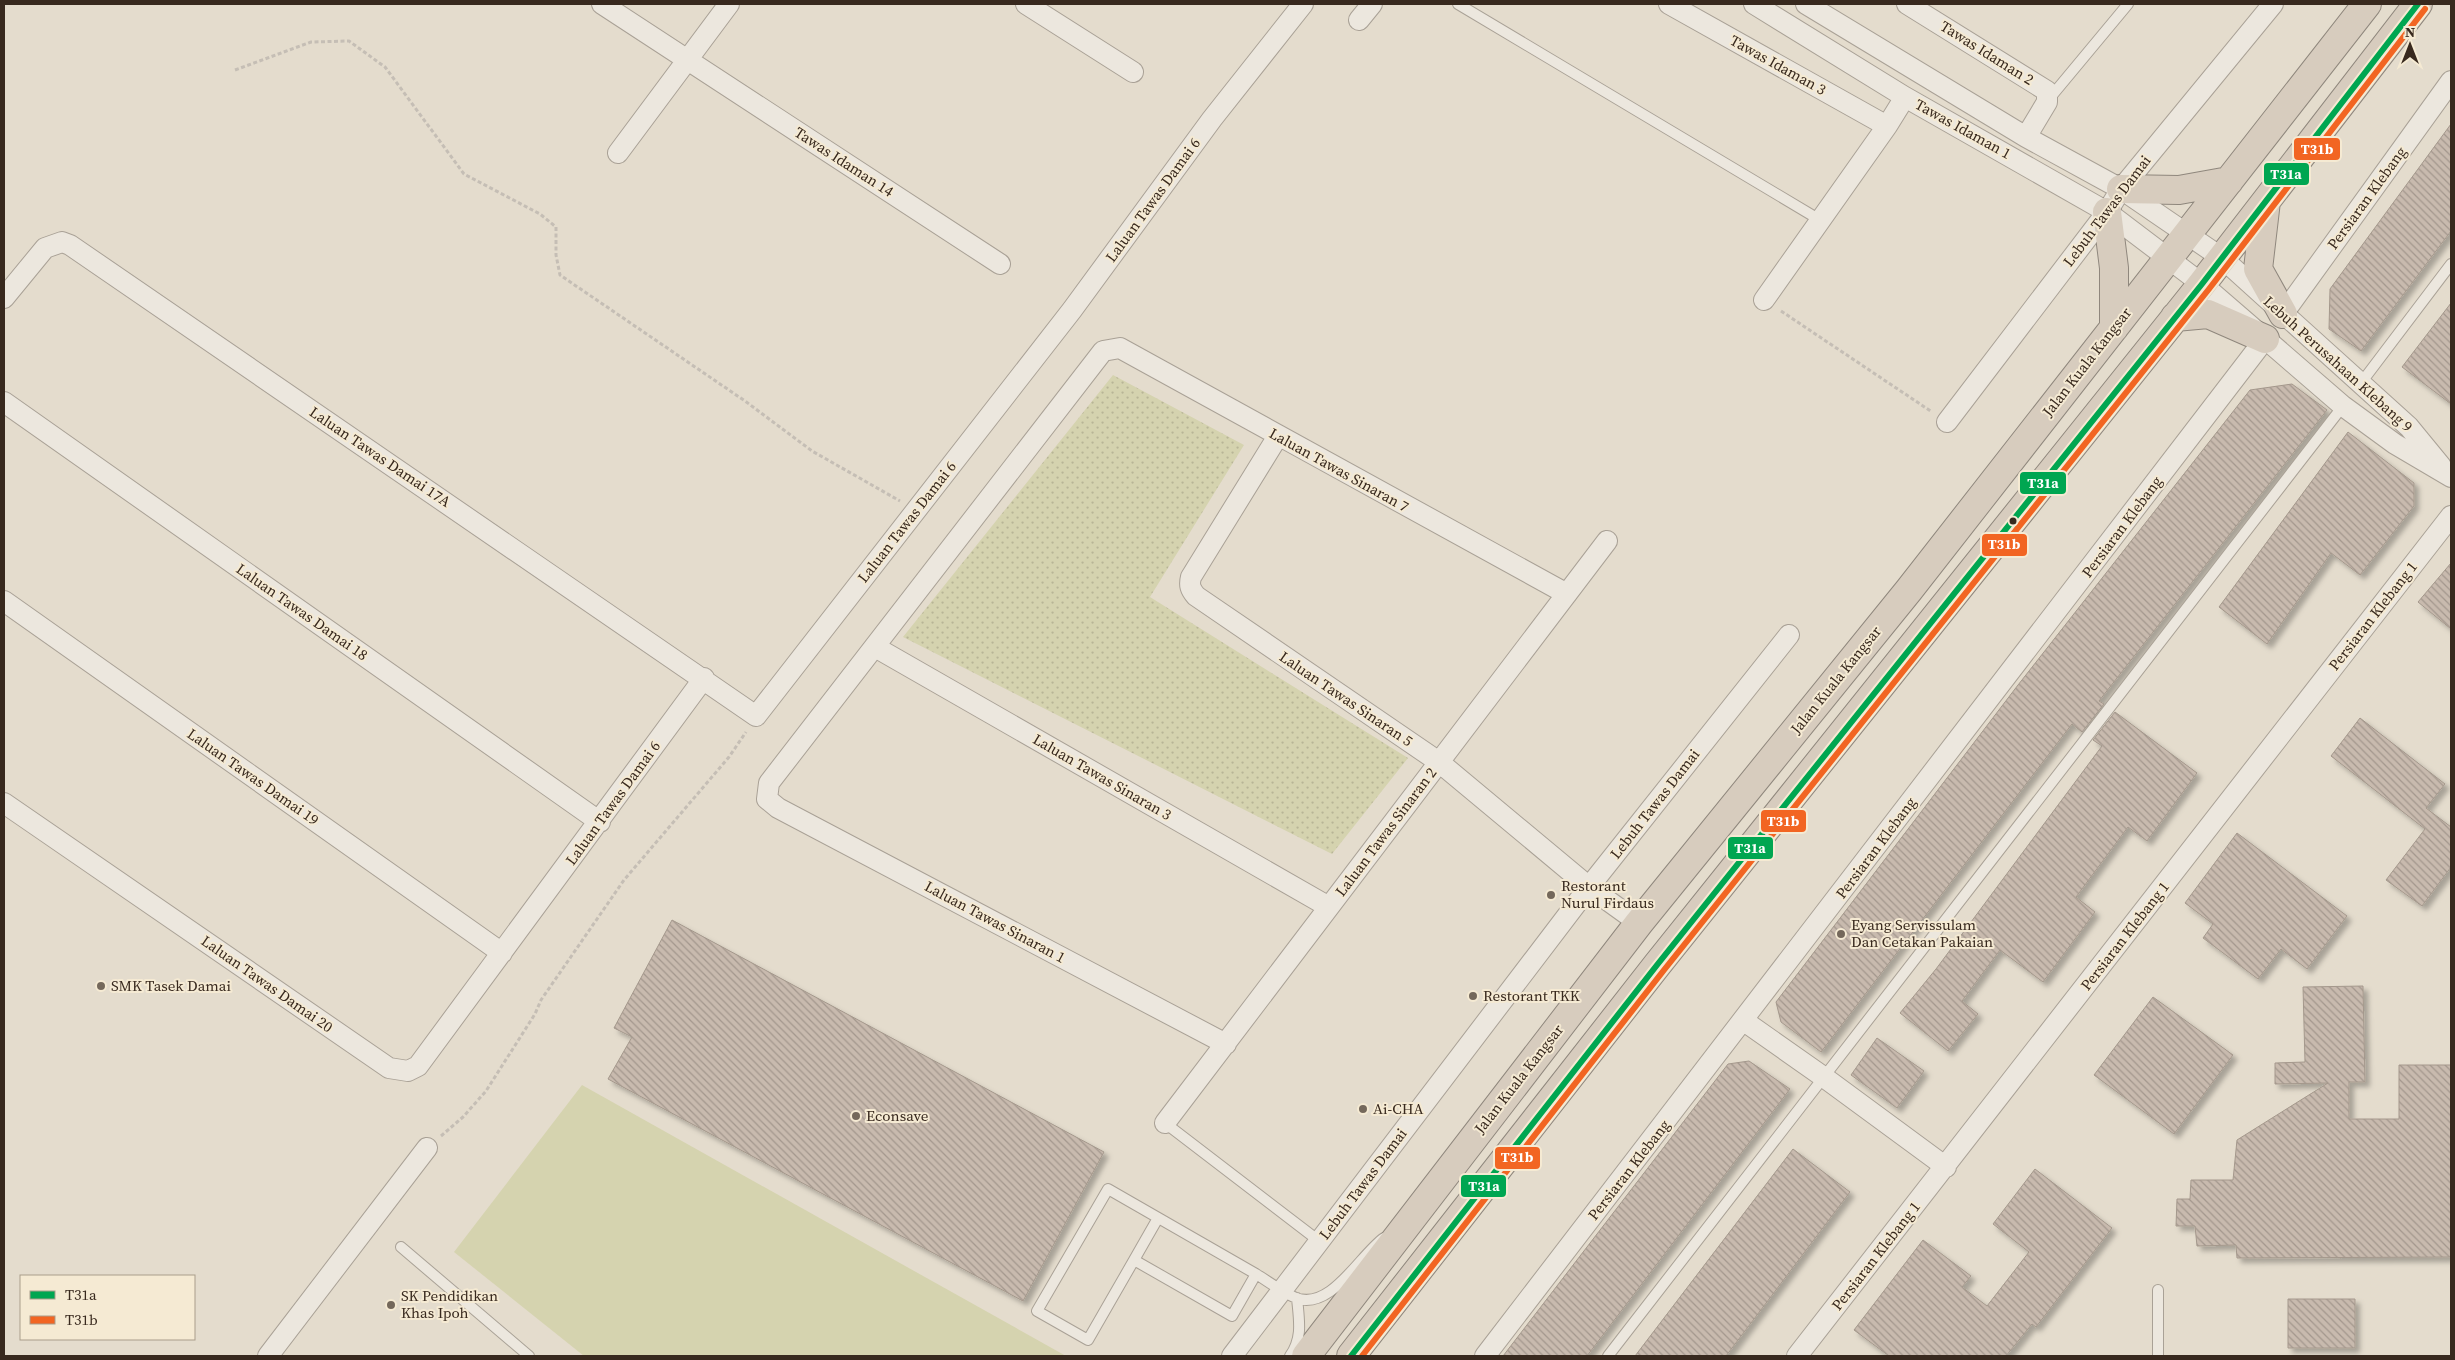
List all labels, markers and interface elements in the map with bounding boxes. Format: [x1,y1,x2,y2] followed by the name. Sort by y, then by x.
[1936,15,2038,90] street label: Tawas Idaman 2
[2385,20,2435,70] north arrow
[2405,22,2415,42] text: N
[1726,29,1830,100] street label: Tawas Idaman 3
[1911,93,2015,164] street label: Tawas Idaman 1
[791,122,898,202] street label: Tawas Idaman 14
[1100,133,1205,266] street label: Laluan Tawas Damai 6
[2293,137,2341,161] line badge: T31b
[2301,139,2334,159] text: T31b
[2322,142,2411,253] street label: Persiaran Klebang
[2058,151,2155,271] street label: Lebuh Tawas Damai
[2263,162,2310,186] line badge: T31a
[2270,164,2302,184] text: T31a
[2259,291,2418,436] street label: Lebuh Perusahaan Klebang 9
[2037,302,2136,422] street label: Jalan Kuala Kangsar
[305,401,455,512] street label: Laluan Tawas Damai 17A
[1266,422,1413,517] street label: Laluan Tawas Sinaran 7
[852,457,961,587] street label: Laluan Tawas Damai 6
[2019,471,2067,495] line badge: T31a
[2076,471,2167,582] street label: Persiaran Klebang
[2027,473,2059,493] text: T31a
[2008,516,2018,526] unlabelled marker
[1981,533,2028,557] line badge: T31b
[1988,534,2021,554] text: T31b
[2323,557,2422,675] street label: Persiaran Klebang 1
[232,558,372,665] street label: Laluan Tawas Damai 18
[1785,621,1886,739] street label: Jalan Kuala Kangsar
[1275,646,1417,751] street label: Laluan Tawas Sinaran 5
[183,723,323,830] street label: Laluan Tawas Damai 19
[1029,728,1175,825] street label: Laluan Tawas Sinaran 3
[560,736,665,869] street label: Laluan Tawas Damai 6
[1605,744,1704,863] street label: Lebuh Tawas Damai
[1330,763,1441,901] street label: Laluan Tawas Sinaran 2
[1830,792,1921,903] street label: Persiaran Klebang
[1760,809,1807,833] line badge: T31b
[1767,811,1800,831] text: T31b
[1727,836,1774,860] line badge: T31a
[1734,838,1766,858] text: T31a
[921,875,1069,968] street label: Laluan Tawas Sinaran 1
[1561,875,1654,913] place label: Restorant Nurul Firdaus
[2075,877,2174,995] street label: Persiaran Klebang 1
[1545,889,1557,901] marker: Restorant Nurul Firdaus
[1851,914,1993,952] place label: Eyang Servissulam Dan Cetakan Pakaian
[1835,928,1847,940] marker: Eyang Servissulam Dan Cetakan Pakaian
[197,930,337,1037] street label: Laluan Tawas Damai 20
[111,975,231,996] place label: SMK Tasek Damai
[95,980,107,992] marker: SMK Tasek Damai
[1483,985,1580,1006] place label: Restorant TKK
[1467,990,1479,1002] marker: Restorant TKK
[1469,1019,1568,1139] street label: Jalan Kuala Kangsar
[1373,1098,1424,1119] place label: Ai-CHA
[1357,1103,1369,1115] marker: Ai-CHA
[866,1105,929,1126] place label: Econsave
[850,1110,862,1122] marker: Econsave
[1583,1115,1675,1224] street label: Persiaran Klebang
[1314,1124,1411,1244] street label: Lebuh Tawas Damai
[1494,1146,1541,1170] line badge: T31b
[1501,1147,1534,1167] text: T31b
[1460,1174,1507,1198] line badge: T31a
[1468,1176,1500,1196] text: T31a
[1826,1197,1925,1315] street label: Persiaran Klebang 1
[20,1275,195,1340] legend
[65,1284,97,1305] text: T31a
[401,1285,498,1323] place label: SK Pendidikan Khas Ipoh
[385,1299,397,1311] marker: SK Pendidikan Khas Ipoh
[65,1309,98,1330] text: T31b

